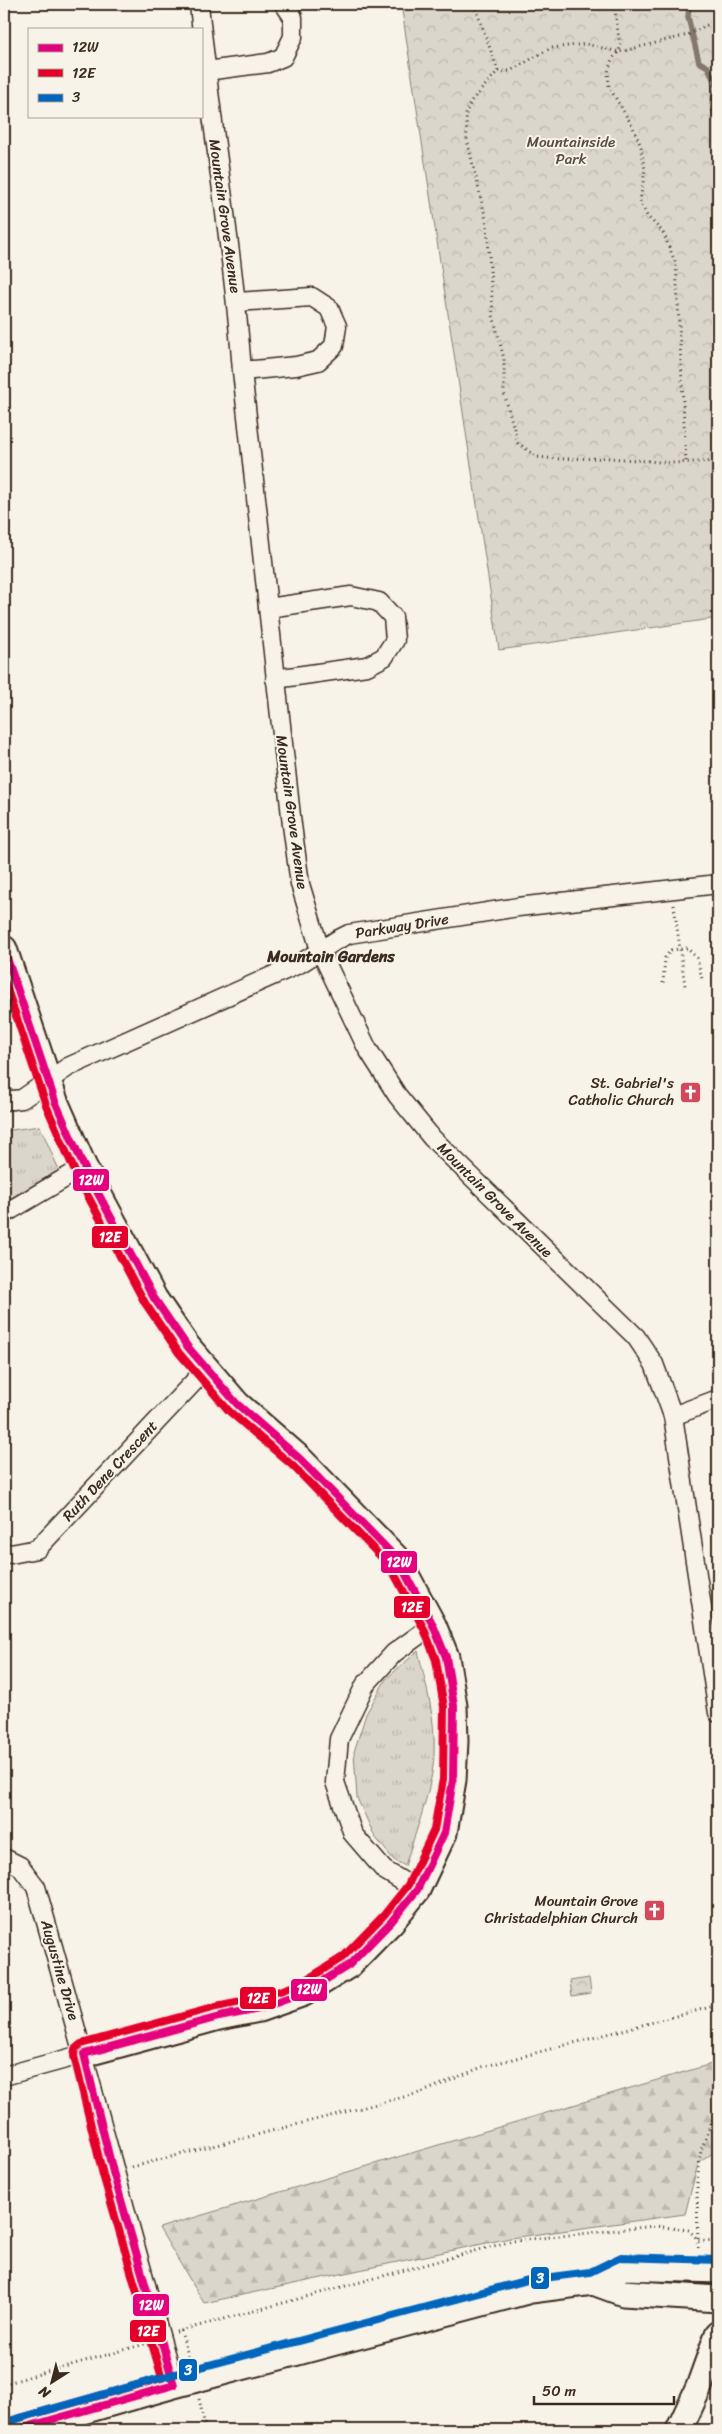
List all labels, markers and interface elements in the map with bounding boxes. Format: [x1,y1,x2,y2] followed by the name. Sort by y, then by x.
[28,28,202,118] legend
[72,34,99,60] text: 12W
[72,60,97,86] text: 12E
[72,84,80,110] text: 3
[527,129,615,172] park label: Mountainside Park
[201,137,249,295] street label: Mountain Grove Avenue
[268,733,316,891] street label: Mountain Grove Avenue
[353,906,451,946] street label: Parkway Drive
[266,942,395,971] district label: Mountain Gardens
[569,1070,674,1113] place label: St. Gabriel's Catholic Church
[678,1080,702,1104] church icon: St. Gabriel's Catholic Church
[431,1136,559,1264] street label: Mountain Grove Avenue
[72,1168,110,1192] line badge: 12W
[79,1168,105,1193] text: 12W
[91,1225,129,1249] line badge: 12E
[99,1225,122,1250] text: 12E
[56,1414,164,1528] street label: Ruth Dene Crescent
[380,1550,418,1574] line badge: 12W
[387,1550,413,1575] text: 12W
[393,1595,431,1619] line badge: 12E
[401,1595,424,1620] text: 12E
[485,1888,638,1931] place label: Mountain Grove Christadelphian Church
[642,1898,666,1922] church icon: Mountain Grove Christadelphian Church
[33,1916,87,2023] street label: Augustine Drive
[297,1977,323,2002] text: 12W
[290,1978,328,2002] line badge: 12W
[239,1986,277,2010] line badge: 12E
[247,1986,270,2011] text: 12E
[530,2266,550,2290] line badge: 3
[535,2266,544,2291] text: 3
[132,2293,170,2317] line badge: 12W
[139,2293,165,2318] text: 12W
[129,2319,167,2343] line badge: 12E
[137,2319,160,2344] text: 12E
[28,2356,78,2406] north arrow
[178,2358,198,2382] line badge: 3
[183,2358,192,2383] text: 3
[534,2374,674,2406] scale bar
[542,2378,577,2404] text: 50 m
[33,2379,57,2406] text: N

